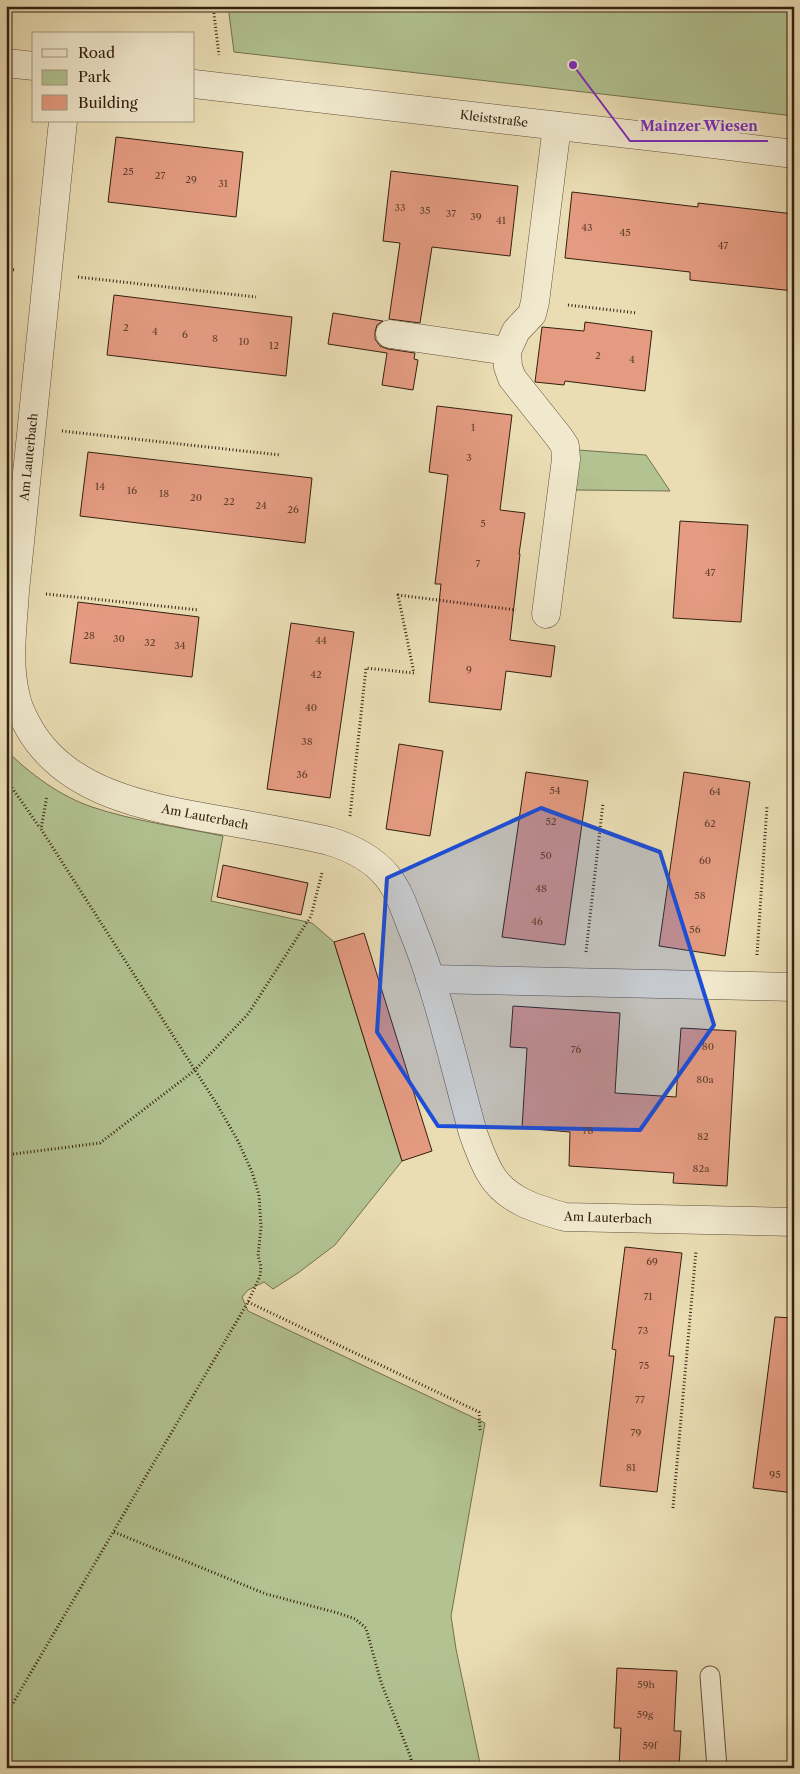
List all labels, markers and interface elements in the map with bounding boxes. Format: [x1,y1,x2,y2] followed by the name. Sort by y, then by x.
[32,32,195,122] legend
[78,43,115,62] text: Road
[78,67,112,86] text: Park
[78,93,138,112] text: Building
[459,107,529,130] street label: Kleiststraße
[630,112,768,141] callout: Mainzer Wiesen
[640,117,758,135] text: Mainzer Wiesen
[122,165,134,178] house number: 25
[155,169,165,182] house number: 27
[185,173,197,186] house number: 29
[218,177,229,190] house number: 31
[394,201,406,214] house number: 33
[420,204,430,217] house number: 35
[446,207,456,220] house number: 37
[470,210,482,223] house number: 39
[496,214,507,227] house number: 41
[581,221,593,234] house number: 43
[619,226,631,239] house number: 45
[718,239,728,252] house number: 47
[123,321,129,334] house number: 2
[152,325,158,338] house number: 4
[182,328,188,341] house number: 6
[212,332,218,345] house number: 8
[239,335,249,348] house number: 10
[269,339,279,352] house number: 12
[595,349,601,362] house number: 2
[629,353,635,366] house number: 4
[16,412,41,503] street label: Am Lauterbach
[471,421,476,434] house number: 1
[466,451,472,464] house number: 3
[95,480,105,493] house number: 14
[127,484,137,497] house number: 16
[159,487,169,500] house number: 18
[190,491,202,504] house number: 20
[223,495,235,508] house number: 22
[255,499,267,512] house number: 24
[287,503,299,516] house number: 26
[480,517,486,530] house number: 5
[476,557,481,570] house number: 7
[705,566,715,579] house number: 47
[83,629,95,642] house number: 28
[113,632,125,645] house number: 30
[315,634,327,647] house number: 44
[144,636,156,649] house number: 32
[174,639,186,652] house number: 34
[466,663,472,676] house number: 9
[310,668,322,681] house number: 42
[305,701,317,714] house number: 40
[301,735,313,748] house number: 38
[296,768,308,781] house number: 36
[549,784,561,797] house number: 54
[709,785,721,798] house number: 64
[159,801,250,832] street label: Am Lauterbach
[545,815,557,828] house number: 52
[704,817,716,830] house number: 62
[540,849,552,862] house number: 50
[699,854,711,867] house number: 60
[535,882,547,895] house number: 48
[694,889,706,902] house number: 58
[531,915,543,928] house number: 46
[689,923,701,936] house number: 56
[702,1040,714,1053] house number: 80
[571,1043,581,1056] house number: 76
[696,1073,714,1086] house number: 80a
[583,1124,593,1137] house number: 78
[697,1130,709,1143] house number: 82
[693,1162,710,1175] house number: 82a
[563,1208,653,1227] street label: Am Lauterbach
[646,1255,658,1268] house number: 69
[643,1290,653,1303] house number: 71
[638,1324,648,1337] house number: 73
[639,1359,649,1372] house number: 75
[635,1393,645,1406] house number: 77
[631,1426,642,1439] house number: 79
[626,1461,637,1474] house number: 81
[769,1468,781,1481] house number: 95
[637,1678,656,1691] house number: 59h
[637,1708,654,1721] house number: 59g
[643,1739,659,1752] house number: 59f

